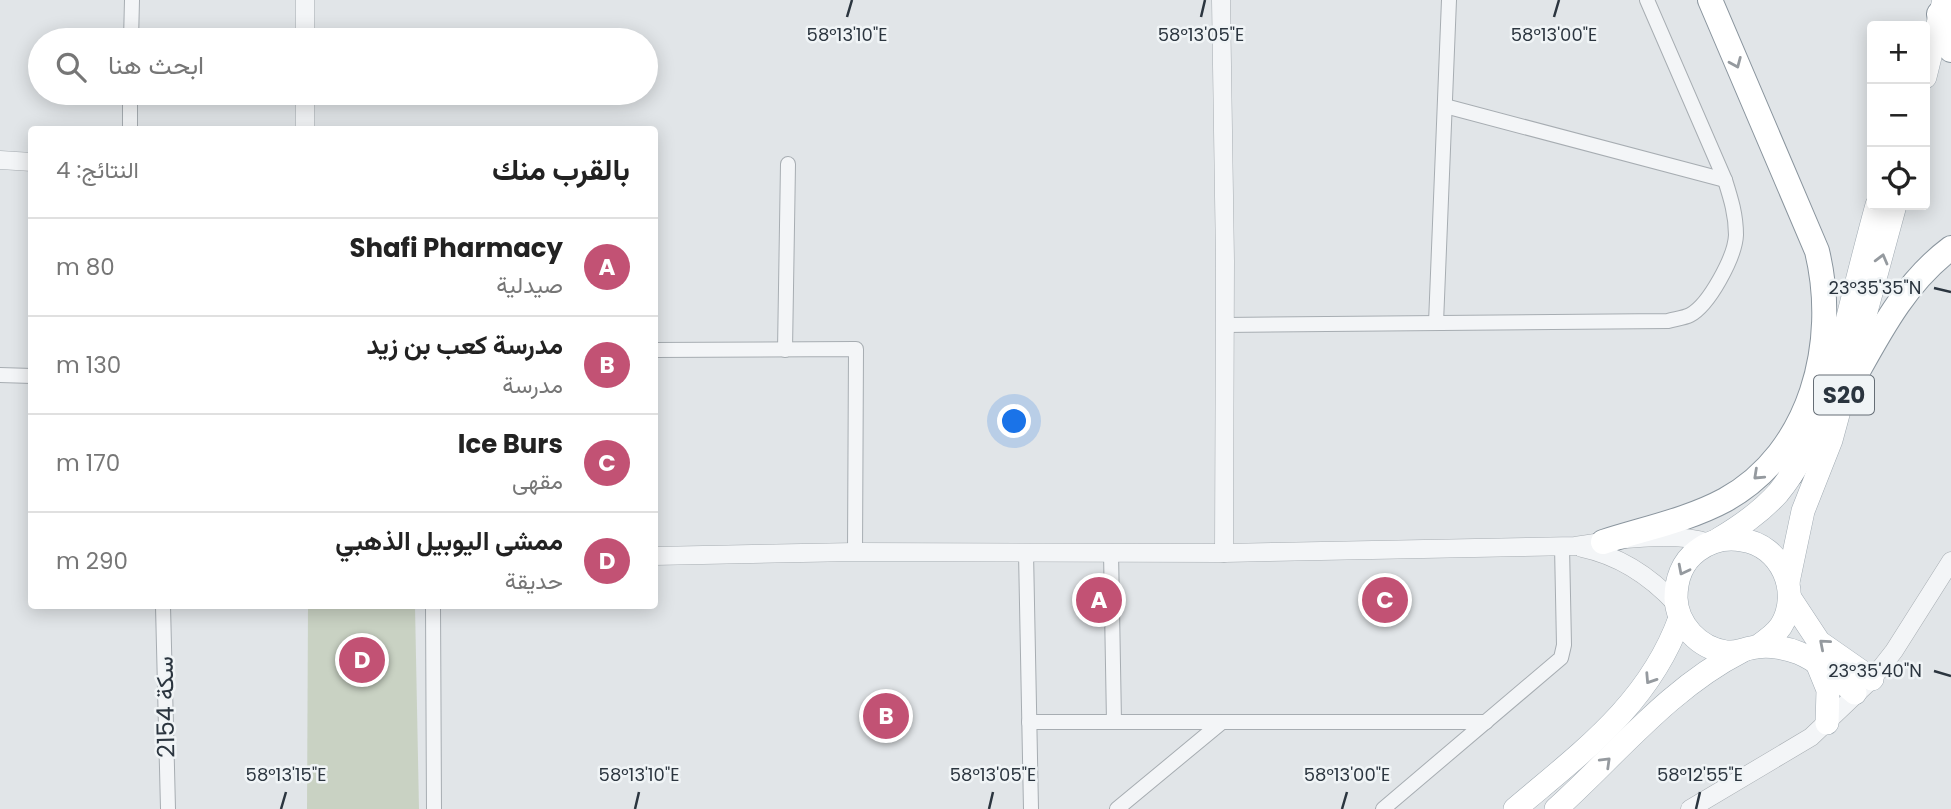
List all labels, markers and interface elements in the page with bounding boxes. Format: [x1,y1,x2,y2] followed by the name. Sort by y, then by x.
[1867,21,1930,210] map controls
[1867,21,1930,84] button: +
[807,22,887,47] text: 58°13'10"E
[1158,22,1244,47] text: 58°13'05"E
[1511,22,1597,47] text: 58°13'00"E
[28,28,658,105] search box
[108,47,204,83] text: ابحث هنا
[52,48,90,86] icon: search
[1728,56,1742,68] one-way arrow
[1867,84,1930,147] button: −
[1867,147,1930,210] button: locate
[492,148,630,191] text: بالقرب منك
[56,154,139,186] text: النتائج: 4
[349,230,563,266] text: Shafi Pharmacy
[56,251,115,283] text: 80 m
[599,251,615,283] text: A
[1874,253,1888,265] one-way arrow
[496,269,563,301] text: صيدلية
[1829,275,1921,300] text: 23°35'35"N
[366,327,563,363] text: مدرسة كعب بن زيد
[56,349,121,381] text: 130 m
[599,349,615,381] text: B
[502,369,563,401] text: مدرسة
[1814,376,1874,414] road number: S20
[997,404,1031,438] your location
[458,426,563,462] text: Ice Burs
[56,447,120,479] text: 170 m
[598,447,616,479] text: C
[512,465,563,497] text: مقهى
[1753,467,1766,479] one-way arrow
[335,523,563,559] text: ممشى اليوبيل الذهبي
[56,545,128,577] text: 290 m
[599,545,615,577] text: D
[1678,562,1692,575] one-way arrow
[505,565,563,597] text: حديقة
[1076,574,1122,626] pin: A
[1362,574,1408,626] pin: C
[339,634,385,686] pin: D
[1819,640,1832,652] one-way arrow
[148,656,182,758] street label: سكة 2154
[1828,658,1922,683] text: 23°35'40"N
[1646,671,1659,684] one-way arrow
[863,690,909,742] pin: B
[1598,758,1611,771] one-way arrow
[246,762,326,787] text: 58°13'15"E
[599,762,679,787] text: 58°13'10"E
[950,762,1036,787] text: 58°13'05"E
[1304,762,1390,787] text: 58°13'00"E
[1657,762,1743,787] text: 58°12'55"E

